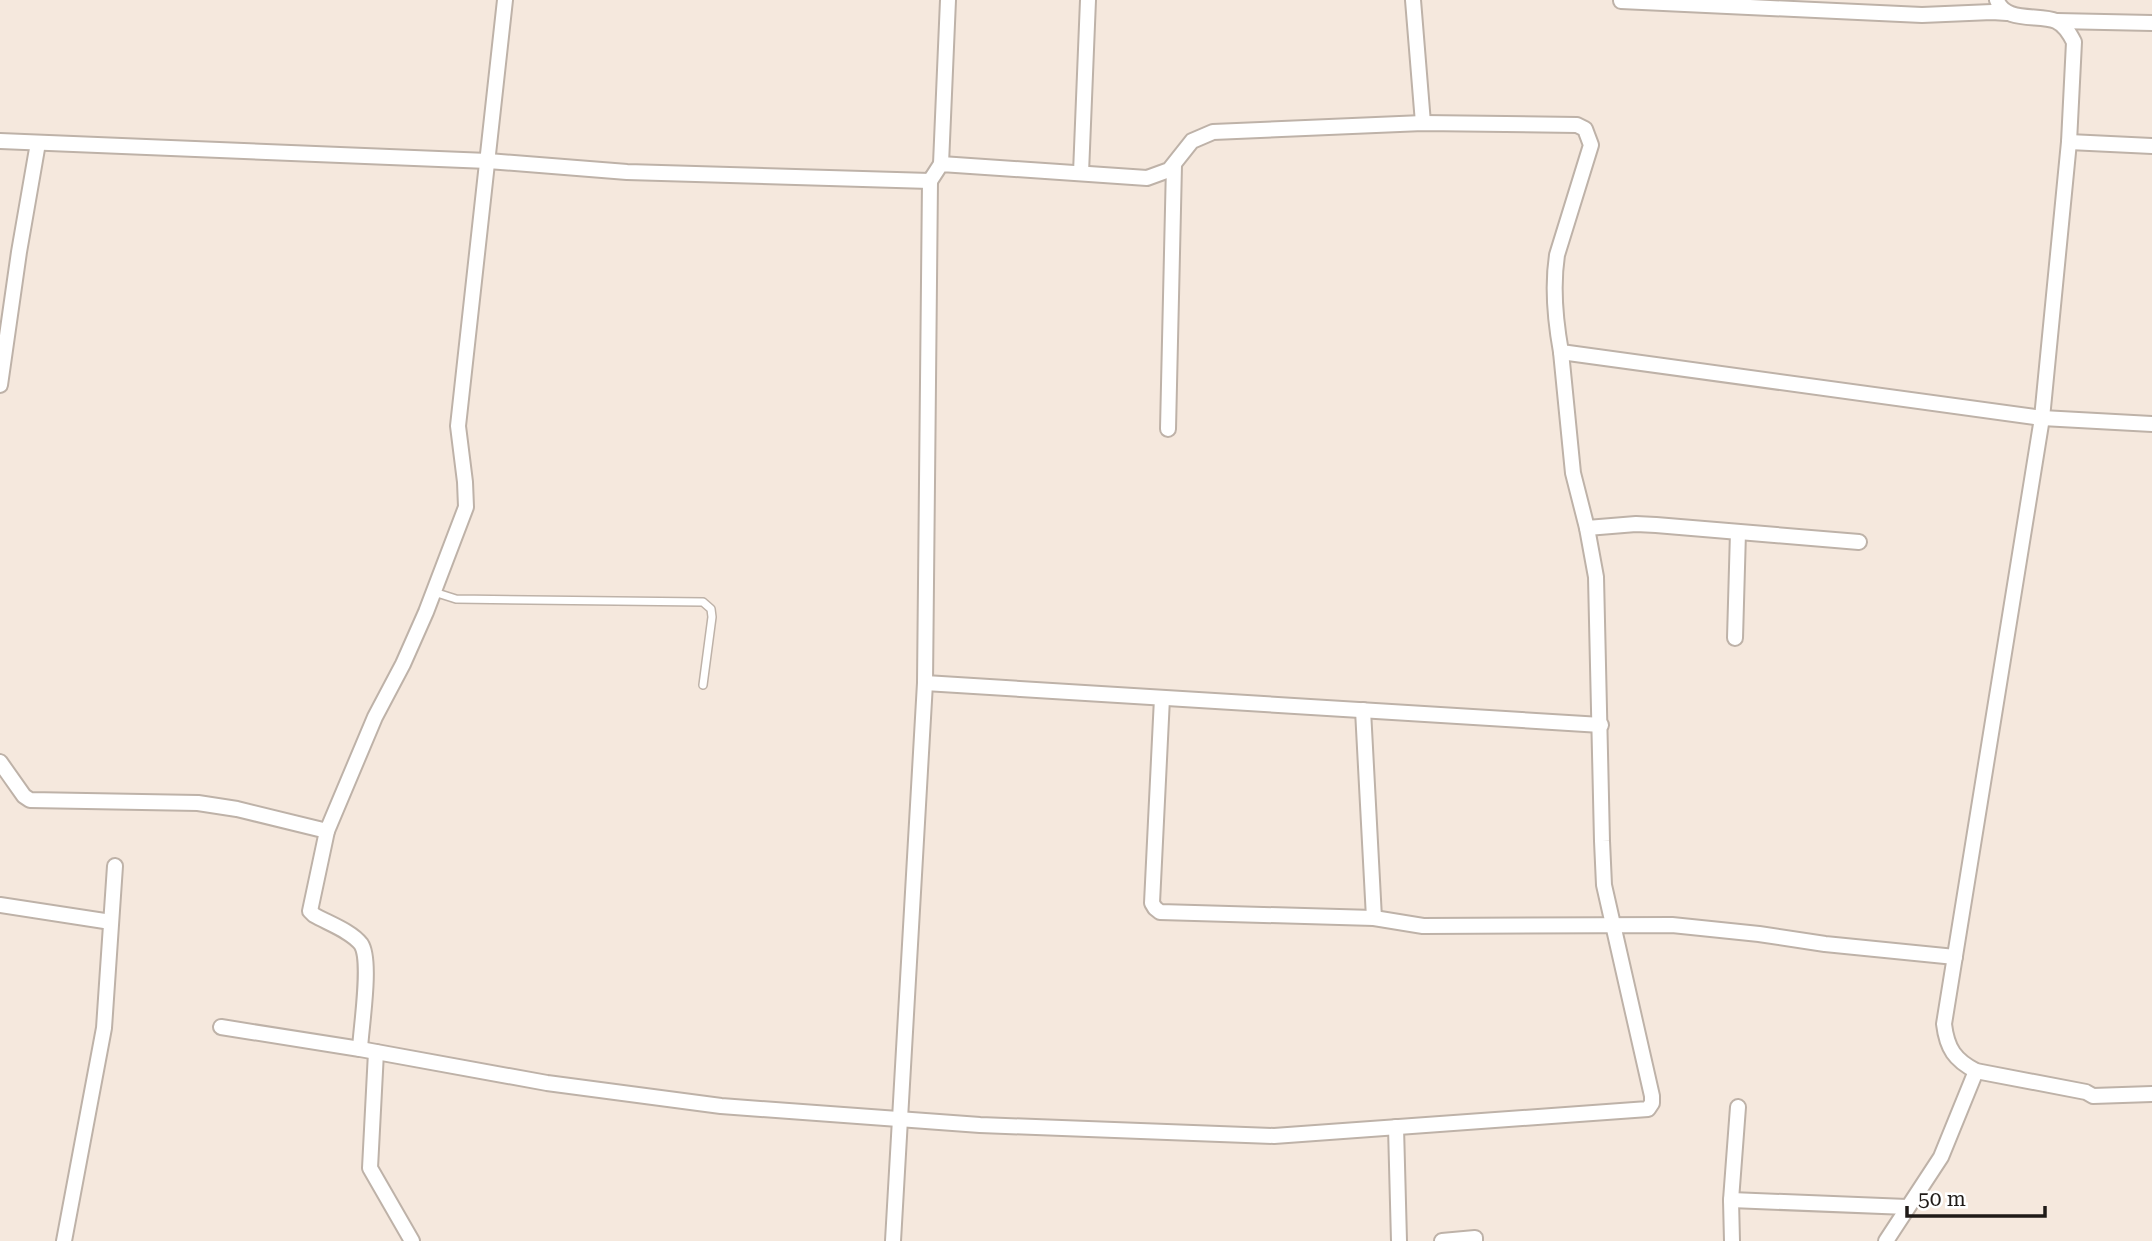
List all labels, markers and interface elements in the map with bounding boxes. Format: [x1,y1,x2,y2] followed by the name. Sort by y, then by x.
[1907,1174,2045,1218] scale bar
[1918,1187,1966,1211] text: 50 m

